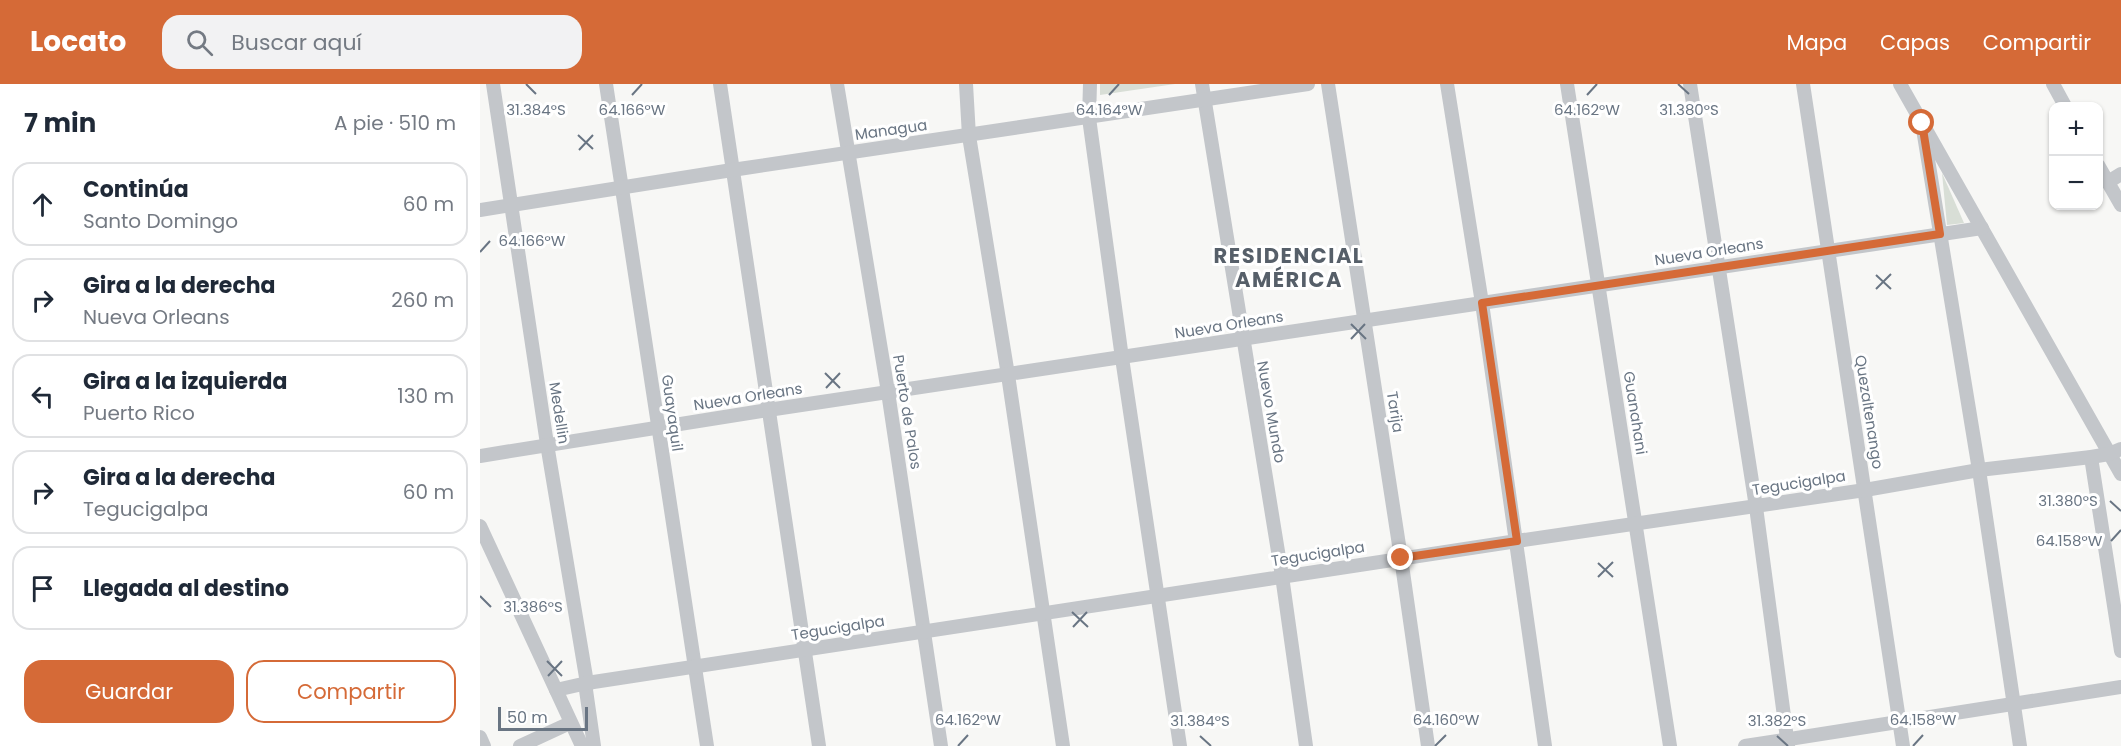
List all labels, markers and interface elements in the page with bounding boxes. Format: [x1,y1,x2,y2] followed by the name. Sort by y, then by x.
[162,15,582,69] search box
[30,22,126,61] text: Locato
[183,26,216,59] icon: search
[231,27,362,58] text: Buscar aquí
[1786,28,1847,57] text: Mapa
[1880,28,1950,57] text: Capas
[1983,28,2091,57] text: Compartir
[506,99,566,120] text: 31.384°S
[599,99,666,120] text: 64.166°W
[1076,99,1143,120] text: 64.164°W
[1554,99,1620,120] text: 64.162°W
[1659,99,1719,120] text: 31.380°S
[2049,102,2103,210] map controls
[2049,102,2103,156] button: +
[24,105,96,141] text: 7 min
[334,109,456,137] text: A pie · 510 m
[1908,109,1934,135] route start
[853,114,928,145] street label: Managua
[2049,156,2103,210] button: −
[83,174,189,205] text: Continúa
[26,188,59,221] icon: ahead
[403,190,454,218] text: 60 m
[83,207,238,235] text: Santo Domingo
[499,230,566,251] text: 64.166°W
[1653,233,1765,270] street label: Nueva Orleans
[1214,241,1364,294] district label: RESIDENCIAL AMÉRICA
[83,270,276,301] text: Gira a la derecha
[26,284,59,317] icon: right
[391,286,454,314] text: 260 m
[83,303,230,331] text: Nueva Orleans
[1173,306,1285,343] street label: Nueva Orleans
[888,353,927,471] street label: Puerto de Palos
[1850,353,1889,470] street label: Quezaltenango
[1252,359,1291,465] street label: Nuevo Mundo
[83,366,287,397] text: Gira a la izquierda
[1619,370,1652,456] street label: Guanahani
[657,373,688,453] street label: Guayaquil
[692,378,804,415] street label: Nueva Orleans
[26,380,59,413] icon: left
[544,380,575,445] street label: Medellin
[397,382,454,410] text: 130 m
[1382,390,1409,434] street label: Tarija
[83,399,195,427] text: Puerto Rico
[83,462,276,493] text: Gira a la derecha
[1751,465,1847,500] street label: Tegucigalpa
[26,476,59,509] icon: right
[403,478,454,506] text: 60 m
[2038,490,2098,511] text: 31.380°S
[83,495,209,523] text: Tegucigalpa
[2036,530,2103,551] text: 64.158°W
[1270,536,1366,571] street label: Tegucigalpa
[1387,544,1413,570] route end
[26,572,59,605] icon: arrive
[83,573,289,604] text: Llegada al destino
[503,596,563,617] text: 31.386°S
[790,610,886,645] street label: Tegucigalpa
[24,660,234,723] button: Guardar
[246,660,456,723] button: Compartir
[498,704,588,732] scale bar
[507,706,548,729] text: 50 m
[935,709,1001,730] text: 64.162°W
[1413,709,1480,730] text: 64.160°W
[1890,709,1957,730] text: 64.158°W
[1170,710,1230,731] text: 31.384°S
[1748,710,1806,731] text: 31.382°S

